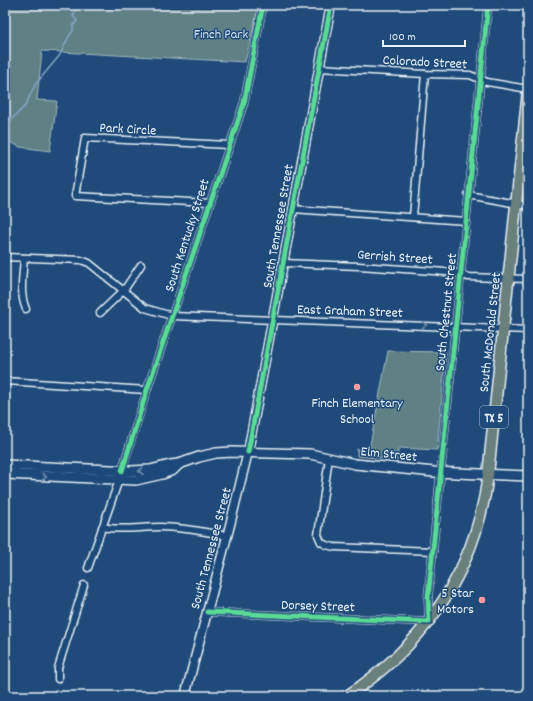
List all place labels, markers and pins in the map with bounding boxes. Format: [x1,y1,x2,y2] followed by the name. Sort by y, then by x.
[352,382,362,392] marker: Finch Elementary School
[311,394,403,430] place label: Finch Elementary School
[437,584,475,620] place label: 5 Star Motors
[477,595,487,605] marker: 5 Star Motors

